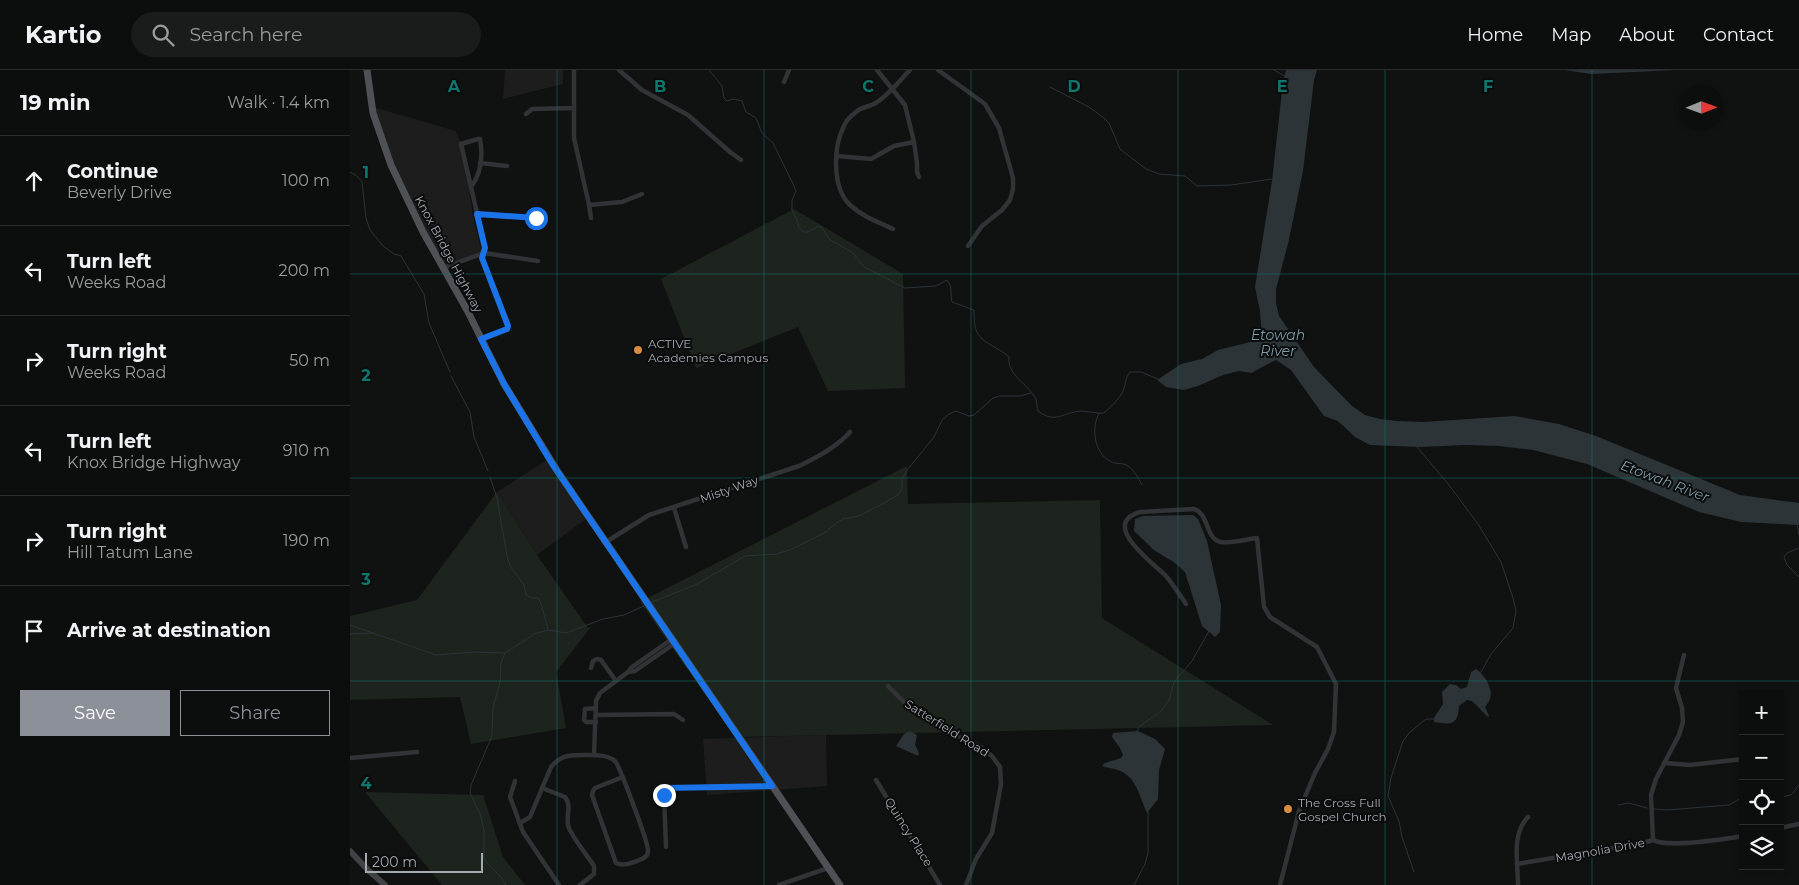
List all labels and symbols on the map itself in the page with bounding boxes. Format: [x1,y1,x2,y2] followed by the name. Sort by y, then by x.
[447,77,461,96] text: A
[654,77,666,96] text: B
[862,77,874,96] text: C
[1067,77,1081,96] text: D
[1277,77,1287,96] text: E
[1483,77,1493,96] text: F
[1679,85,1724,130] north arrow
[363,163,369,182] text: 1
[412,193,486,315] street label: Knox Bridge Highway
[525,207,548,230] route start
[1251,326,1305,360] water label: Etowah River
[648,336,768,365] place label: ACTIVE Academies Campus
[632,344,644,356] marker: ACTIVE Academies Campus
[361,366,371,385] text: 2
[1618,456,1712,506] water label: Etowah River
[698,472,761,506] street label: Misty Way
[360,570,371,589] text: 3
[902,696,992,760] street label: Satterfield Road
[360,774,372,793] text: 4
[653,784,676,807] route end
[882,795,936,869] street label: Quincy Place
[1298,795,1387,824] place label: The Cross Full Gospel Church
[1282,803,1294,815] marker: The Cross Full Gospel Church
[1554,835,1646,865] street label: Magnolia Drive
[365,850,482,873] scale bar

